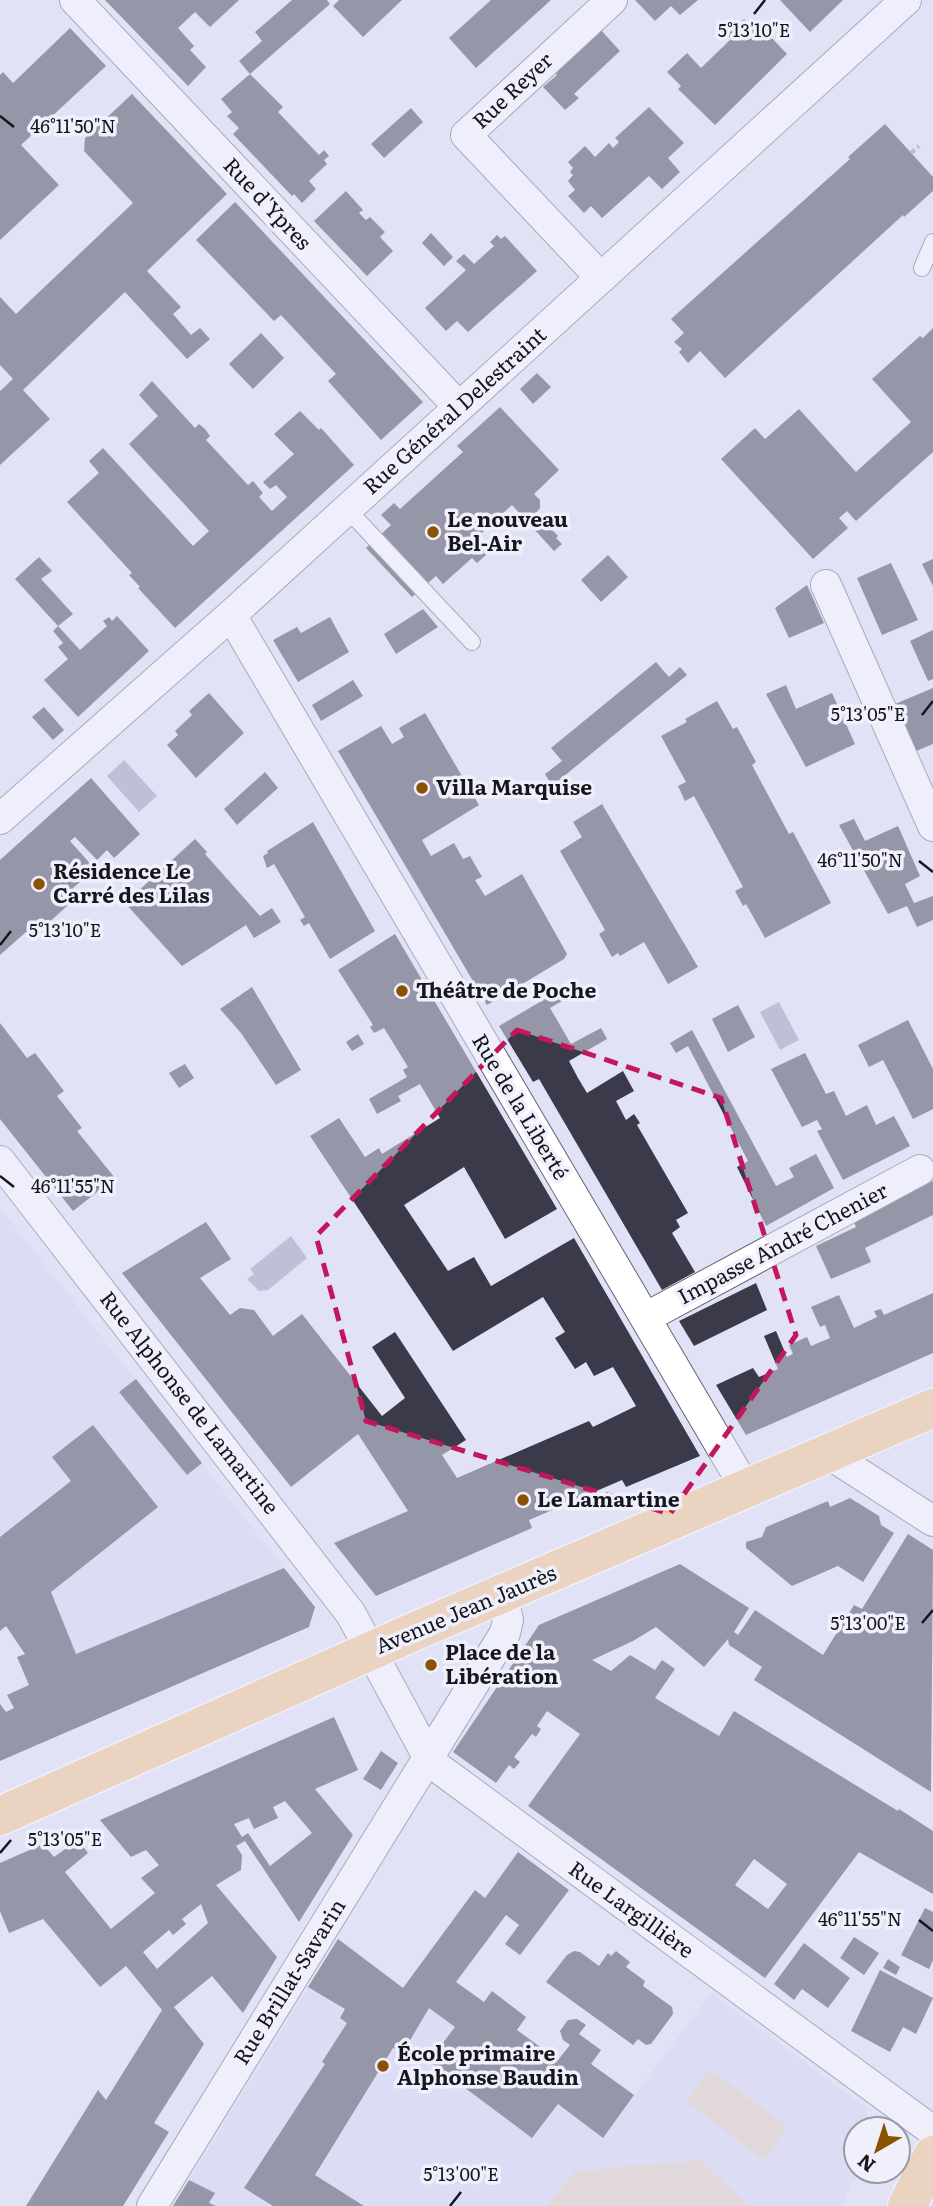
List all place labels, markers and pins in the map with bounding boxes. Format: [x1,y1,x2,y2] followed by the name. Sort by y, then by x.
[447,502,568,557] place label: Le nouveau Bel-Air
[425,524,441,540] marker: Le nouveau Bel-Air
[436,770,592,801] place label: Villa Marquise
[414,780,430,796] marker: Villa Marquise
[53,854,210,909] place label: Résidence Le Carré des Lilas
[31,876,47,892] marker: Résidence Le Carré des Lilas
[416,973,596,1004] place label: Théâtre de Poche
[394,983,410,999] marker: Théâtre de Poche
[537,1482,680,1513] place label: Le Lamartine
[515,1492,531,1508] marker: Le Lamartine
[445,1635,559,1690] place label: Place de la Libération
[423,1657,439,1673] marker: Place de la Libération
[397,2036,579,2091] place label: École primaire Alphonse Baudin
[375,2058,391,2074] marker: École primaire Alphonse Baudin

